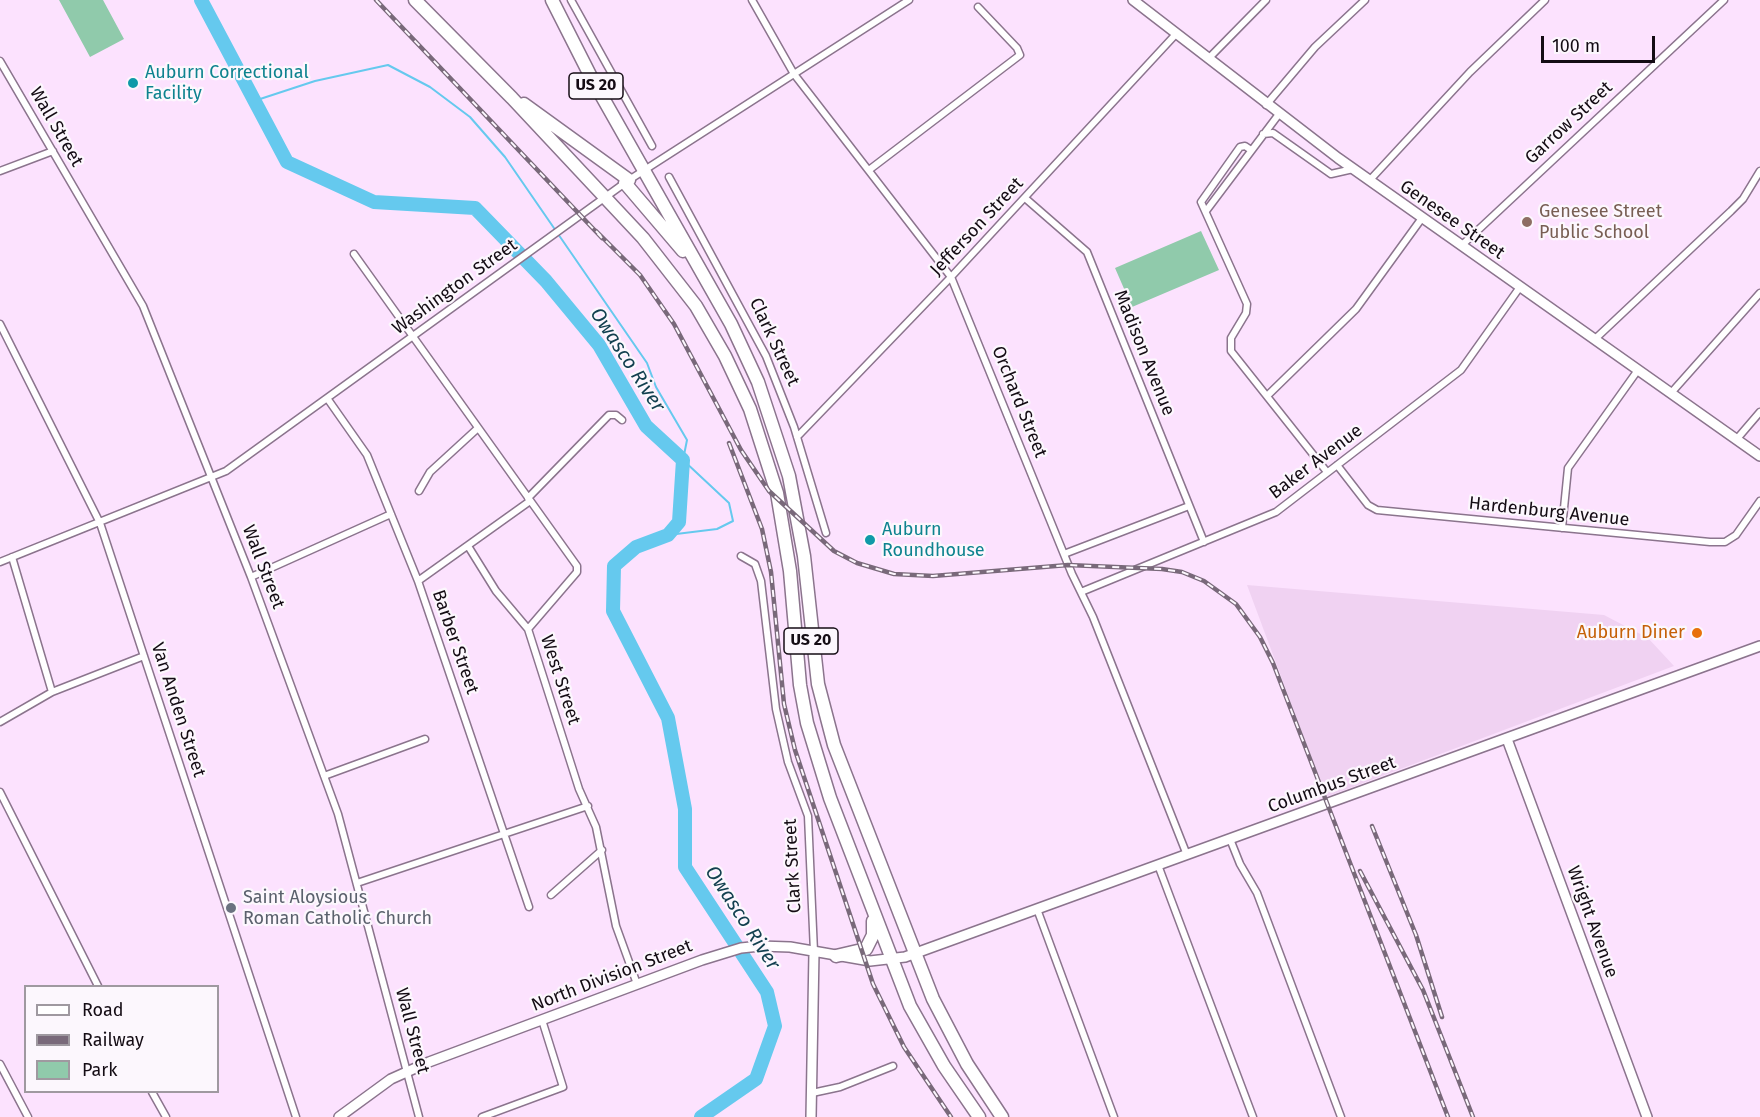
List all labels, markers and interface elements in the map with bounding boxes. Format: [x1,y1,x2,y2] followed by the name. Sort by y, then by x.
[1544,24,1658,62] scale bar
[1552,35,1600,57] text: 100 m
[145,62,309,104] place label: Auburn Correctional Facility
[569,73,623,99] road number: US 20
[126,76,140,90] marker: Auburn Correctional Facility
[1521,77,1617,169] street label: Garrow Street
[25,83,87,171] street label: Wall Street
[926,173,1028,281] street label: Jefferson Street
[1395,176,1509,264] street label: Genesee Street
[1539,201,1662,244] place label: Genesee Street Public School
[1520,215,1534,229] marker: Genesee Street Public School
[388,235,522,339] street label: Washington Street
[1109,287,1179,419] street label: Madison Avenue
[744,295,804,389] street label: Clark Street
[584,303,670,417] water label: Owasco River
[987,343,1051,461] street label: Orchard Street
[1265,420,1367,504] street label: Baker Avenue
[1468,493,1630,531] street label: Hardenburg Avenue
[882,519,985,562] place label: Auburn Roundhouse
[237,522,289,612] street label: Wall Street
[863,533,877,547] marker: Auburn Roundhouse
[427,587,483,697] street label: Barber Street
[1577,622,1685,644] place label: Auburn Diner
[1690,626,1704,640] marker: Auburn Diner
[784,628,838,654] road number: US 20
[535,632,585,728] street label: West Street
[146,640,210,780] street label: Van Anden Street
[1265,752,1399,818] street label: Columbus Street
[780,818,806,914] street label: Clark Street
[699,861,785,975] water label: Owasco River
[1562,863,1622,981] street label: Wright Avenue
[243,887,432,930] place label: Saint Aloysious Roman Catholic Church
[224,901,238,915] marker: Saint Aloysious Roman Catholic Church
[529,935,695,1017] street label: North Division Street
[24,985,219,1093] legend
[390,986,434,1076] street label: Wall Street
[82,999,124,1021] text: Road
[82,1029,144,1051] text: Railway
[82,1059,117,1081] text: Park

